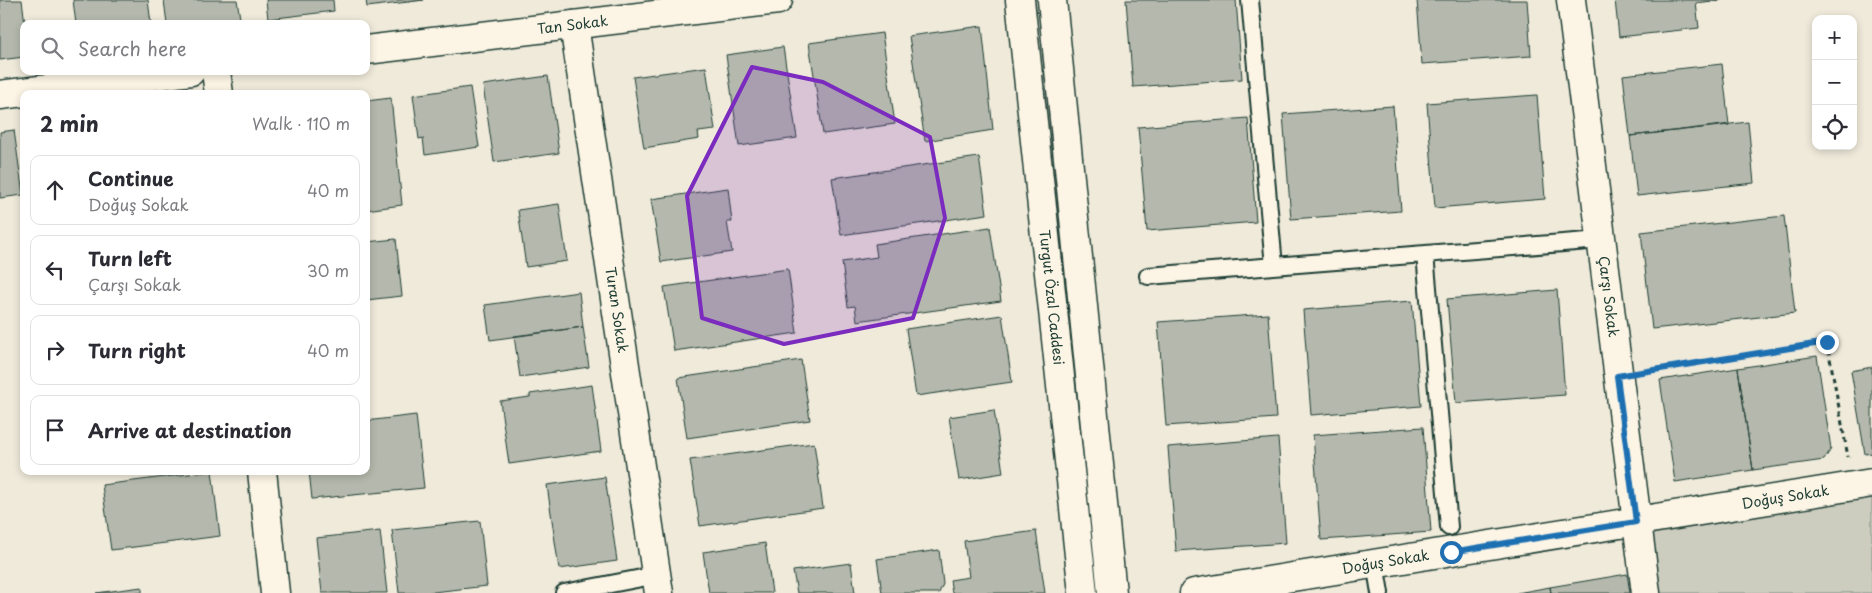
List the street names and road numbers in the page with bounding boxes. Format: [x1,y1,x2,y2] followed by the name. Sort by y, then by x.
[536,10,609,39] street label: Tan Sokak
[1034,229,1070,366] street label: Turgut Özal Caddesi
[1593,255,1625,338] street label: Çarşı Sokak
[600,265,634,354] street label: Turan Sokak
[1740,479,1830,514] street label: Doğuş Sokak
[1340,544,1431,579] street label: Doğuş Sokak

